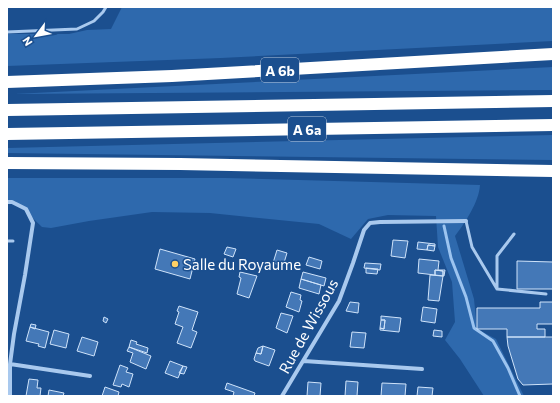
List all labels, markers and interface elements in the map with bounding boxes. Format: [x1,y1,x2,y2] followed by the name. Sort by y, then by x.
[16,16,56,56] north arrow
[19,35,35,49] text: N
[261,58,299,82] road number: A 6b
[288,117,326,141] road number: A 6a
[183,255,301,273] place label: Salle du Royaume
[170,259,180,269] marker: Salle du Royaume
[275,275,342,377] street label: Rue de Wissous

